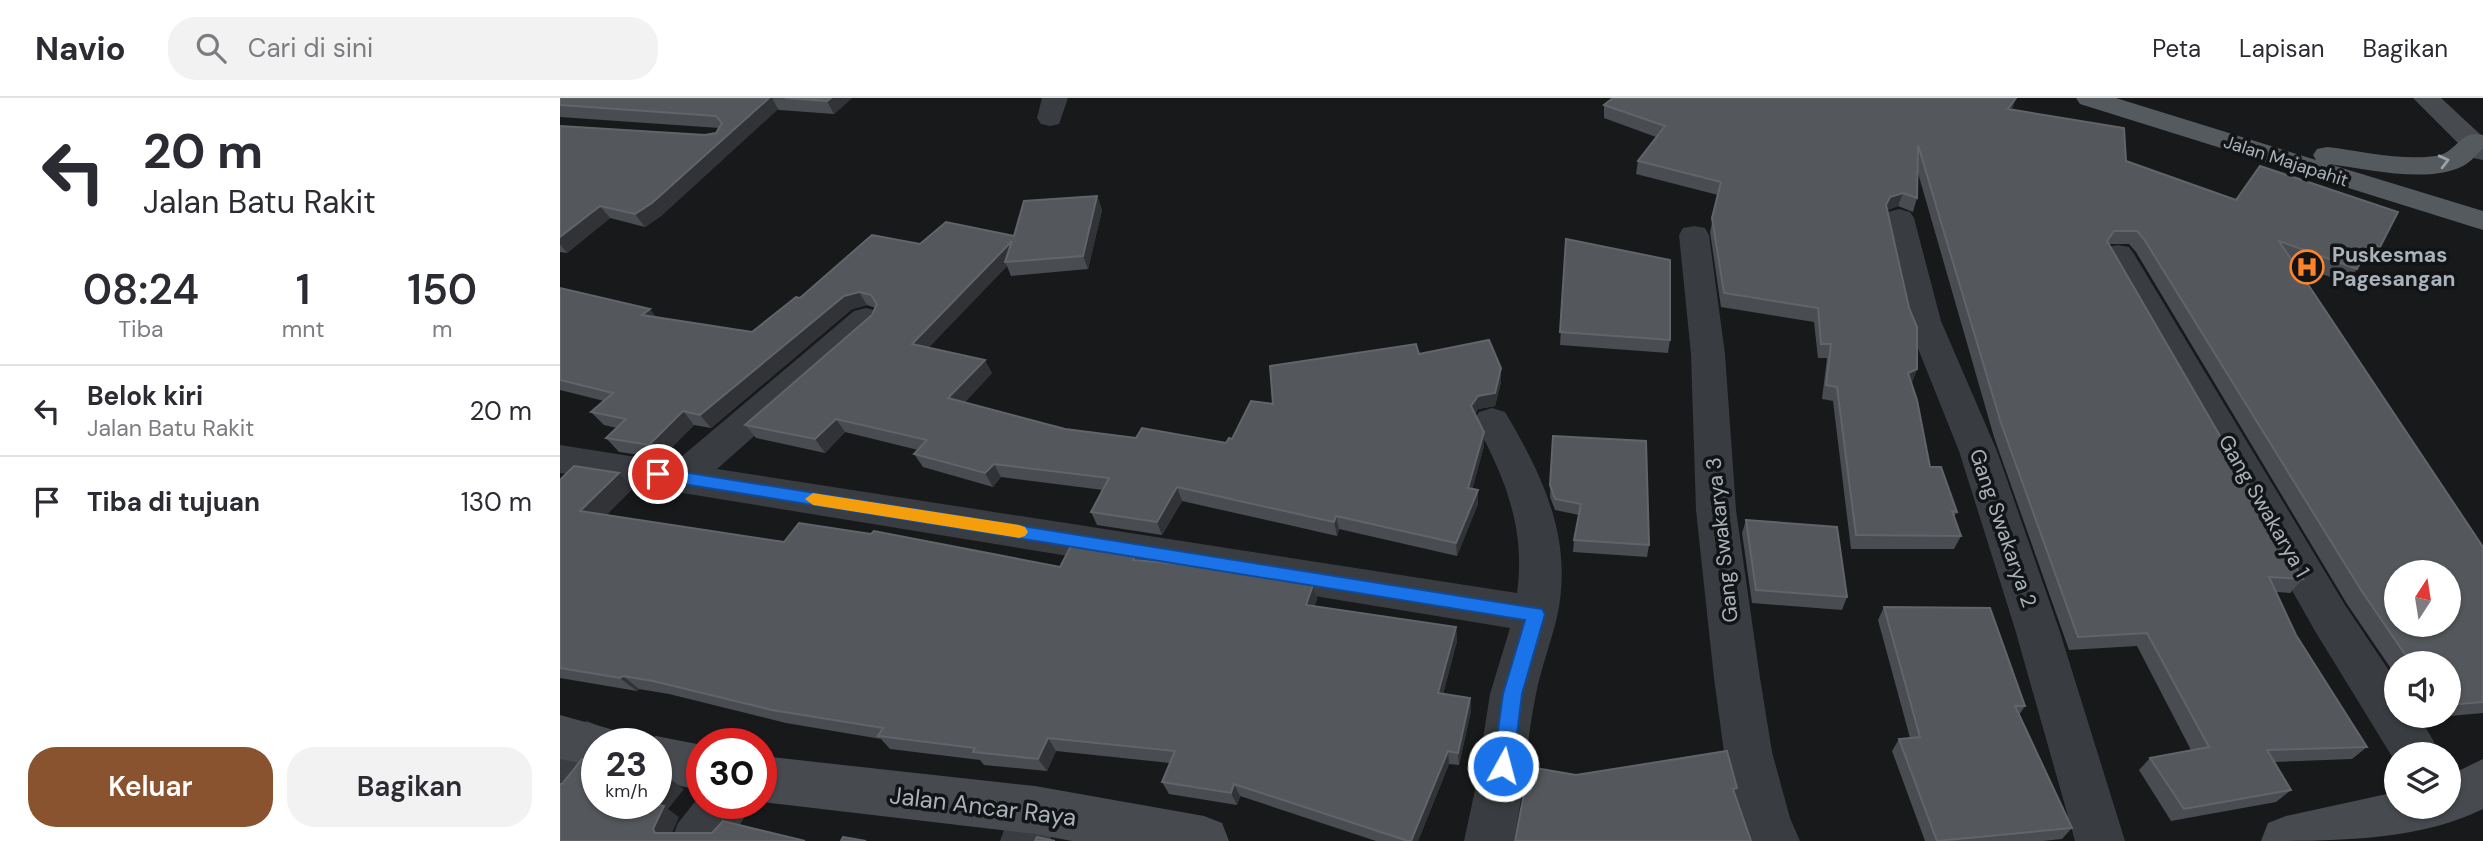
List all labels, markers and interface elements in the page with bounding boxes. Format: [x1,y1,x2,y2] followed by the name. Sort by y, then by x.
[168,17,658,80] search box
[35,27,126,70] text: Navio
[192,29,230,67] icon: search
[248,31,373,65] text: Cari di sini
[2152,33,2201,64] text: Peta
[2239,33,2324,64] text: Lapisan
[2362,33,2448,64] text: Bagikan
[143,119,263,183] text: 20 m
[28,126,119,217] icon: left
[2221,130,2351,192] street label: Jalan Majapahit
[2437,155,2449,169] one-way arrow
[143,181,376,223] text: Jalan Batu Rakit
[2332,241,2455,293] place label: Puskesmas Pagesangan
[2288,248,2326,286] hospital icon: Puskesmas Pagesangan
[83,262,199,317] text: 08:24
[296,262,310,317] text: 1
[407,262,477,317] text: 150
[118,314,164,344] text: Tiba
[282,314,325,344] text: mnt
[432,314,452,344] text: m
[87,379,203,413] text: Belok kiri
[28,392,66,430] icon: left
[469,394,532,428] text: 20 m
[87,413,254,443] text: Jalan Batu Rakit
[2212,430,2316,582] street label: Gang Swakarya 1
[628,444,688,504] pin
[1963,445,2043,611] street label: Gang Swakarya 2
[639,455,677,493] icon: arrive
[1699,456,1745,624] street label: Gang Swakarya 3
[28,483,66,521] icon: arrive
[87,485,260,519] text: Tiba di tujuan
[461,485,532,519] text: 130 m
[2384,560,2460,637] north arrow
[2384,560,2461,819] map controls
[2384,651,2461,728] button: sound
[686,728,777,819] speed limit sign: 30
[1466,729,1540,803] position arrow
[606,741,647,787] text: 23
[2384,742,2461,819] button: layers
[28,747,273,827] button: Keluar
[287,747,532,827] button: Bagikan
[605,779,648,803] text: km/h
[888,779,1078,833] street label: Jalan Ancar Raya

